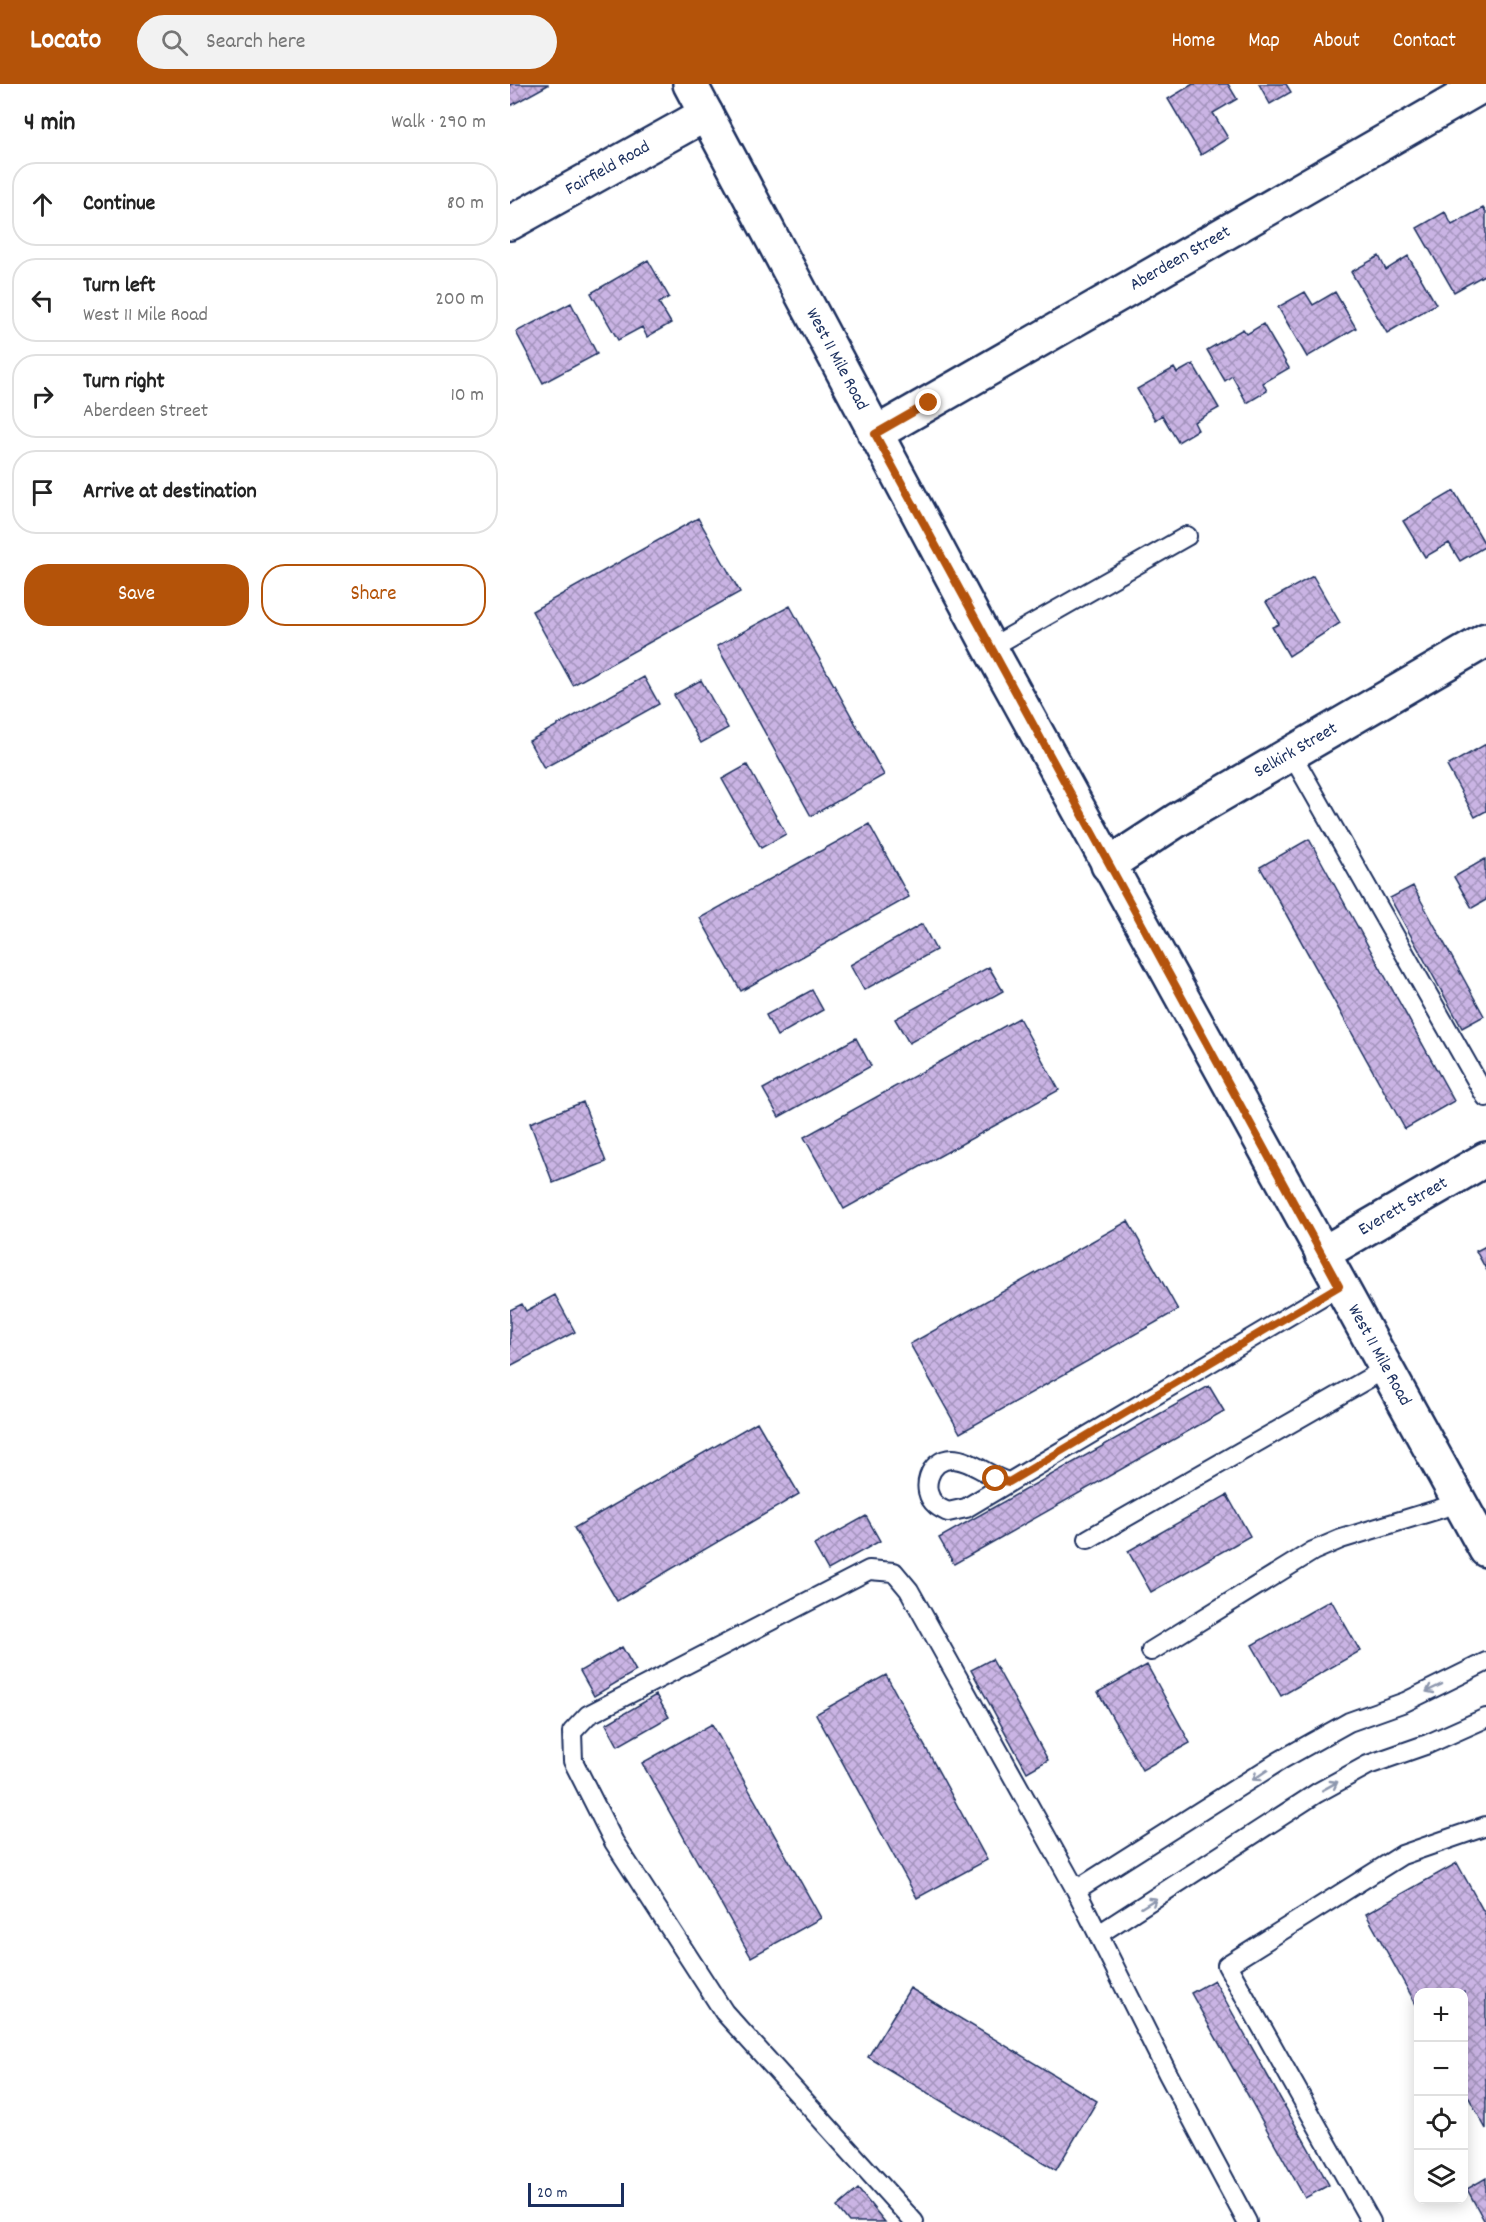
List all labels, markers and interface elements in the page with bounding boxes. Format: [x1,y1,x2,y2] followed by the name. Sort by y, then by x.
[137,15,557,69] search box
[30,22,101,62] text: Locato
[158,26,191,59] icon: search
[206,27,306,58] text: Search here
[1171,27,1215,57] text: Home
[1248,27,1280,57] text: Map
[1313,27,1360,57] text: About
[1393,27,1456,57] text: Contact
[24,105,75,142] text: 4 min
[391,109,486,137] text: Walk · 290 m
[561,135,655,202] street label: Fairfield Road
[26,188,59,221] icon: ahead
[83,189,155,220] text: Continue
[447,190,484,218] text: 80 m
[1125,220,1236,298] street label: Aberdeen Street
[83,271,155,302] text: Turn left
[26,284,59,317] icon: left
[435,286,484,314] text: 200 m
[83,302,208,330] text: West 11 Mile Road
[799,304,874,415] street label: West 11 Mile Road
[83,367,165,398] text: Turn right
[26,380,59,413] icon: right
[450,382,484,410] text: 10 m
[915,389,941,415] route end
[83,398,208,426] text: Aberdeen Street
[26,476,59,509] icon: arrive
[83,477,257,508] text: Arrive at destination
[24,564,249,626] button: Save
[261,564,486,626] button: Share
[1250,716,1343,785] street label: Selkirk Street
[1354,1171,1453,1243] street label: Everett Street
[1341,1300,1417,1411] street label: West 11 Mile Road
[982,1465,1008,1491] route start
[1425,1683,1443,1695] one-way arrow
[1252,1769,1268,1781] one-way arrow
[1321,1780,1338,1792] one-way arrow
[1140,1897,1157,1909] one-way arrow
[1414,1988,1468,2204] map controls
[1414,1988,1468,2042] button: +
[1414,2042,1468,2096] button: −
[1414,2096,1468,2150] button: locate
[1414,2150,1468,2204] button: layers
[528,2180,624,2208] scale bar
[537,2182,567,2205] text: 20 m

